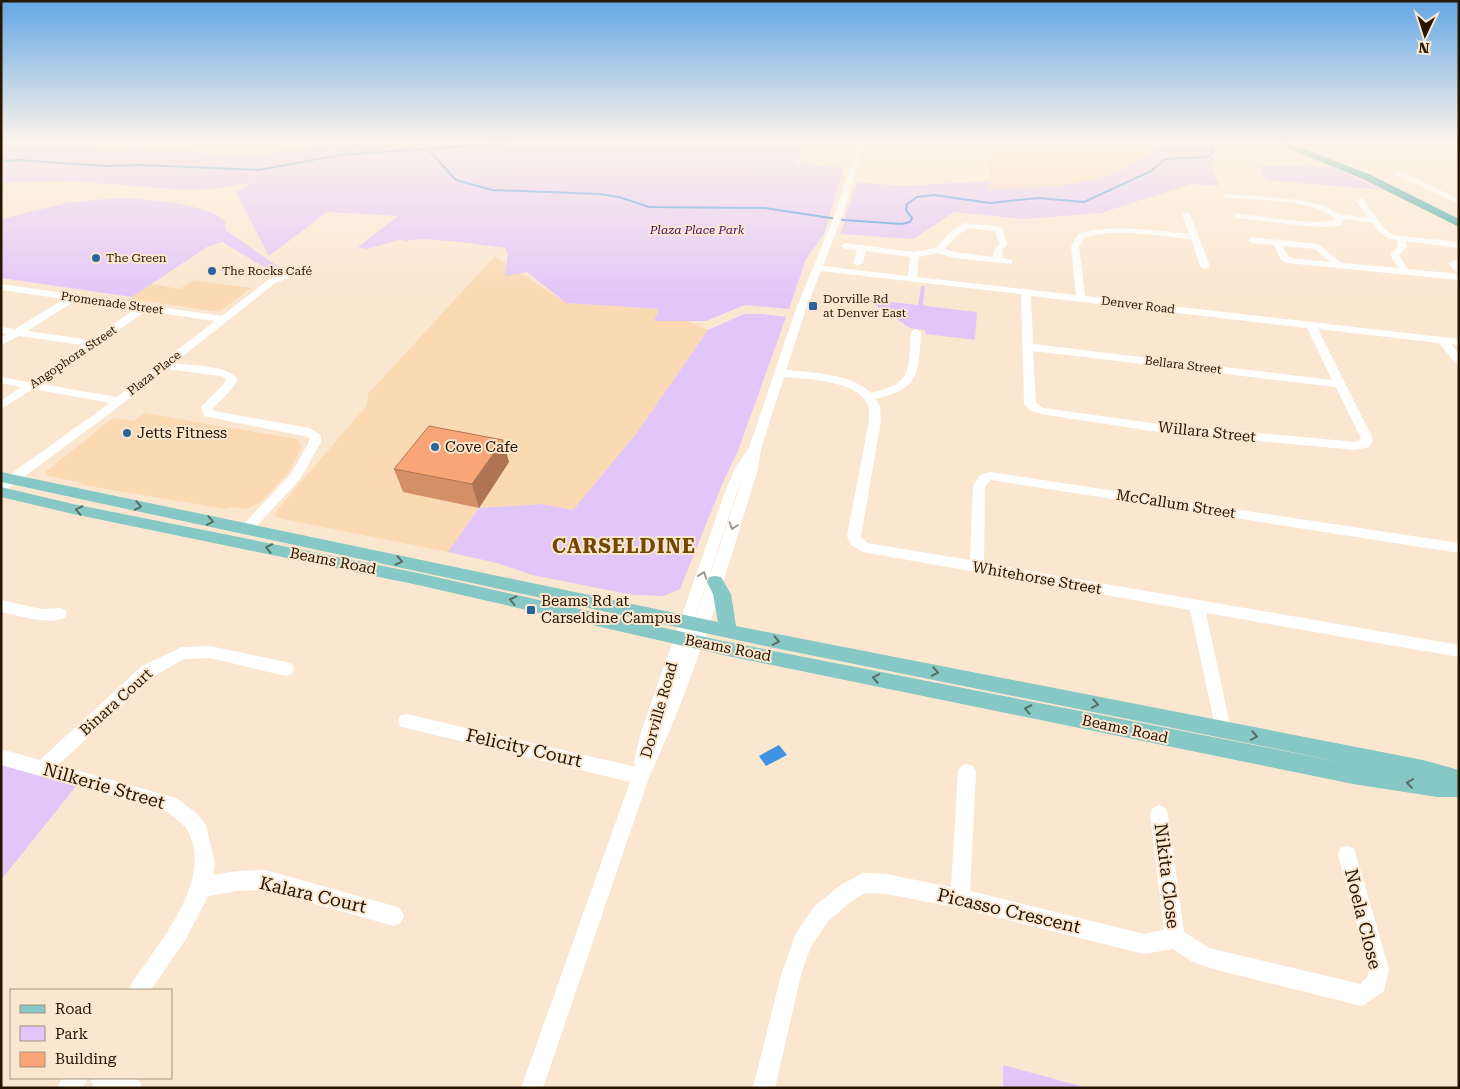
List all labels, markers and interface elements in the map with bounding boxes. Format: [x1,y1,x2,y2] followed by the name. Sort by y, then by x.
[1400,10,1450,60] north arrow
[1418,40,1430,56] text: N
[649,223,745,237] park label: Plaza Place Park
[106,251,167,265] place label: The Green
[90,252,102,264] marker: The Green
[222,264,313,278] place label: The Rocks Café
[206,265,218,277] marker: The Rocks Café
[60,289,165,317] street label: Promenade Street
[823,292,907,320] place label: Dorville Rd at Denver East
[1100,294,1176,317] street label: Denver Road
[807,300,819,312] marker: Dorville Rd at Denver East
[27,322,120,391] street label: Angophora Street
[124,348,184,398] street label: Plaza Place
[1144,353,1223,377] street label: Bellara Street
[1157,418,1257,446] street label: Willara Street
[137,424,227,442] place label: Jetts Fitness
[121,427,133,439] marker: Jetts Fitness
[445,438,518,456] place label: Cove Cafe
[429,441,441,453] marker: Cove Cafe
[1115,486,1237,522] street label: McCallum Street
[133,501,142,511] one-way arrow
[74,505,83,516] one-way arrow
[206,515,215,526] one-way arrow
[729,521,739,530] one-way arrow
[552,534,696,558] district label: CARSELDINE
[264,543,273,554] one-way arrow
[288,544,378,578] street label: Beams Road
[395,555,404,565] one-way arrow
[971,558,1103,598] street label: Whitehorse Street
[697,571,707,580] one-way arrow
[541,592,681,627] place label: Beams Rd at Carseldine Campus
[509,595,518,606] one-way arrow
[525,604,537,616] marker: Beams Rd at Carseldine Campus
[683,631,773,665] street label: Beams Road
[771,635,780,645] one-way arrow
[637,660,681,760] street label: Dorville Road
[76,664,156,739] street label: Binara Court
[931,667,940,677] one-way arrow
[872,673,881,684] one-way arrow
[1090,698,1099,709] one-way arrow
[1023,704,1032,715] one-way arrow
[1080,711,1170,747] street label: Beams Road
[464,724,585,771] street label: Felicity Court
[1250,730,1258,741] one-way arrow
[41,758,168,813] street label: Nilkerie Street
[1406,778,1414,789] one-way arrow
[1151,822,1184,930] street label: Nikita Close
[1341,867,1386,971] street label: Noela Close
[258,872,369,917] street label: Kalara Court
[935,884,1083,937] street label: Picasso Crescent
[10,989,172,1079] legend
[55,1000,92,1018] text: Road
[55,1025,89,1043] text: Park
[55,1050,117,1068] text: Building

